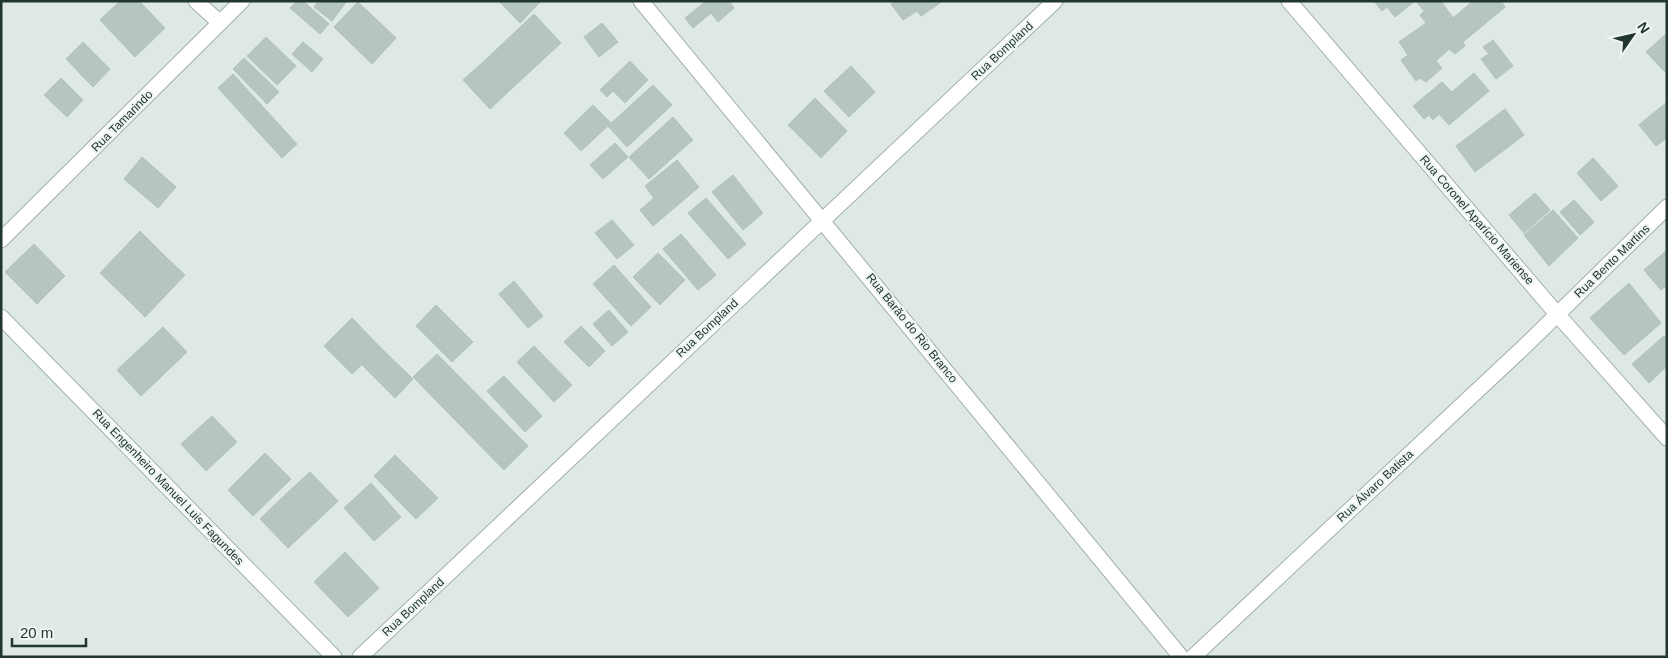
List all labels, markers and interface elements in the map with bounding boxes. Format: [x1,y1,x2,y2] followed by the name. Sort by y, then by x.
[1608,10,1658,60] north arrow
[968,19,1036,83] street label: Rua Bompland
[1634,19,1653,36] text: N
[88,87,156,155] street label: Rua Tamarindo
[1417,152,1537,288] street label: Rua Coronel Aparício Mariense
[1571,221,1653,301] street label: Rua Bento Martins
[864,270,961,386] street label: Rua Barão do Rio Branco
[673,296,741,360] street label: Rua Bompland
[90,406,246,568] street label: Rua Engenheiro Manuel Luis Fagundes
[1333,446,1416,525] street label: Rua Álvaro Batista
[379,575,447,639] street label: Rua Bompland
[12,616,86,648] scale bar
[20,624,53,641] text: 20 m

